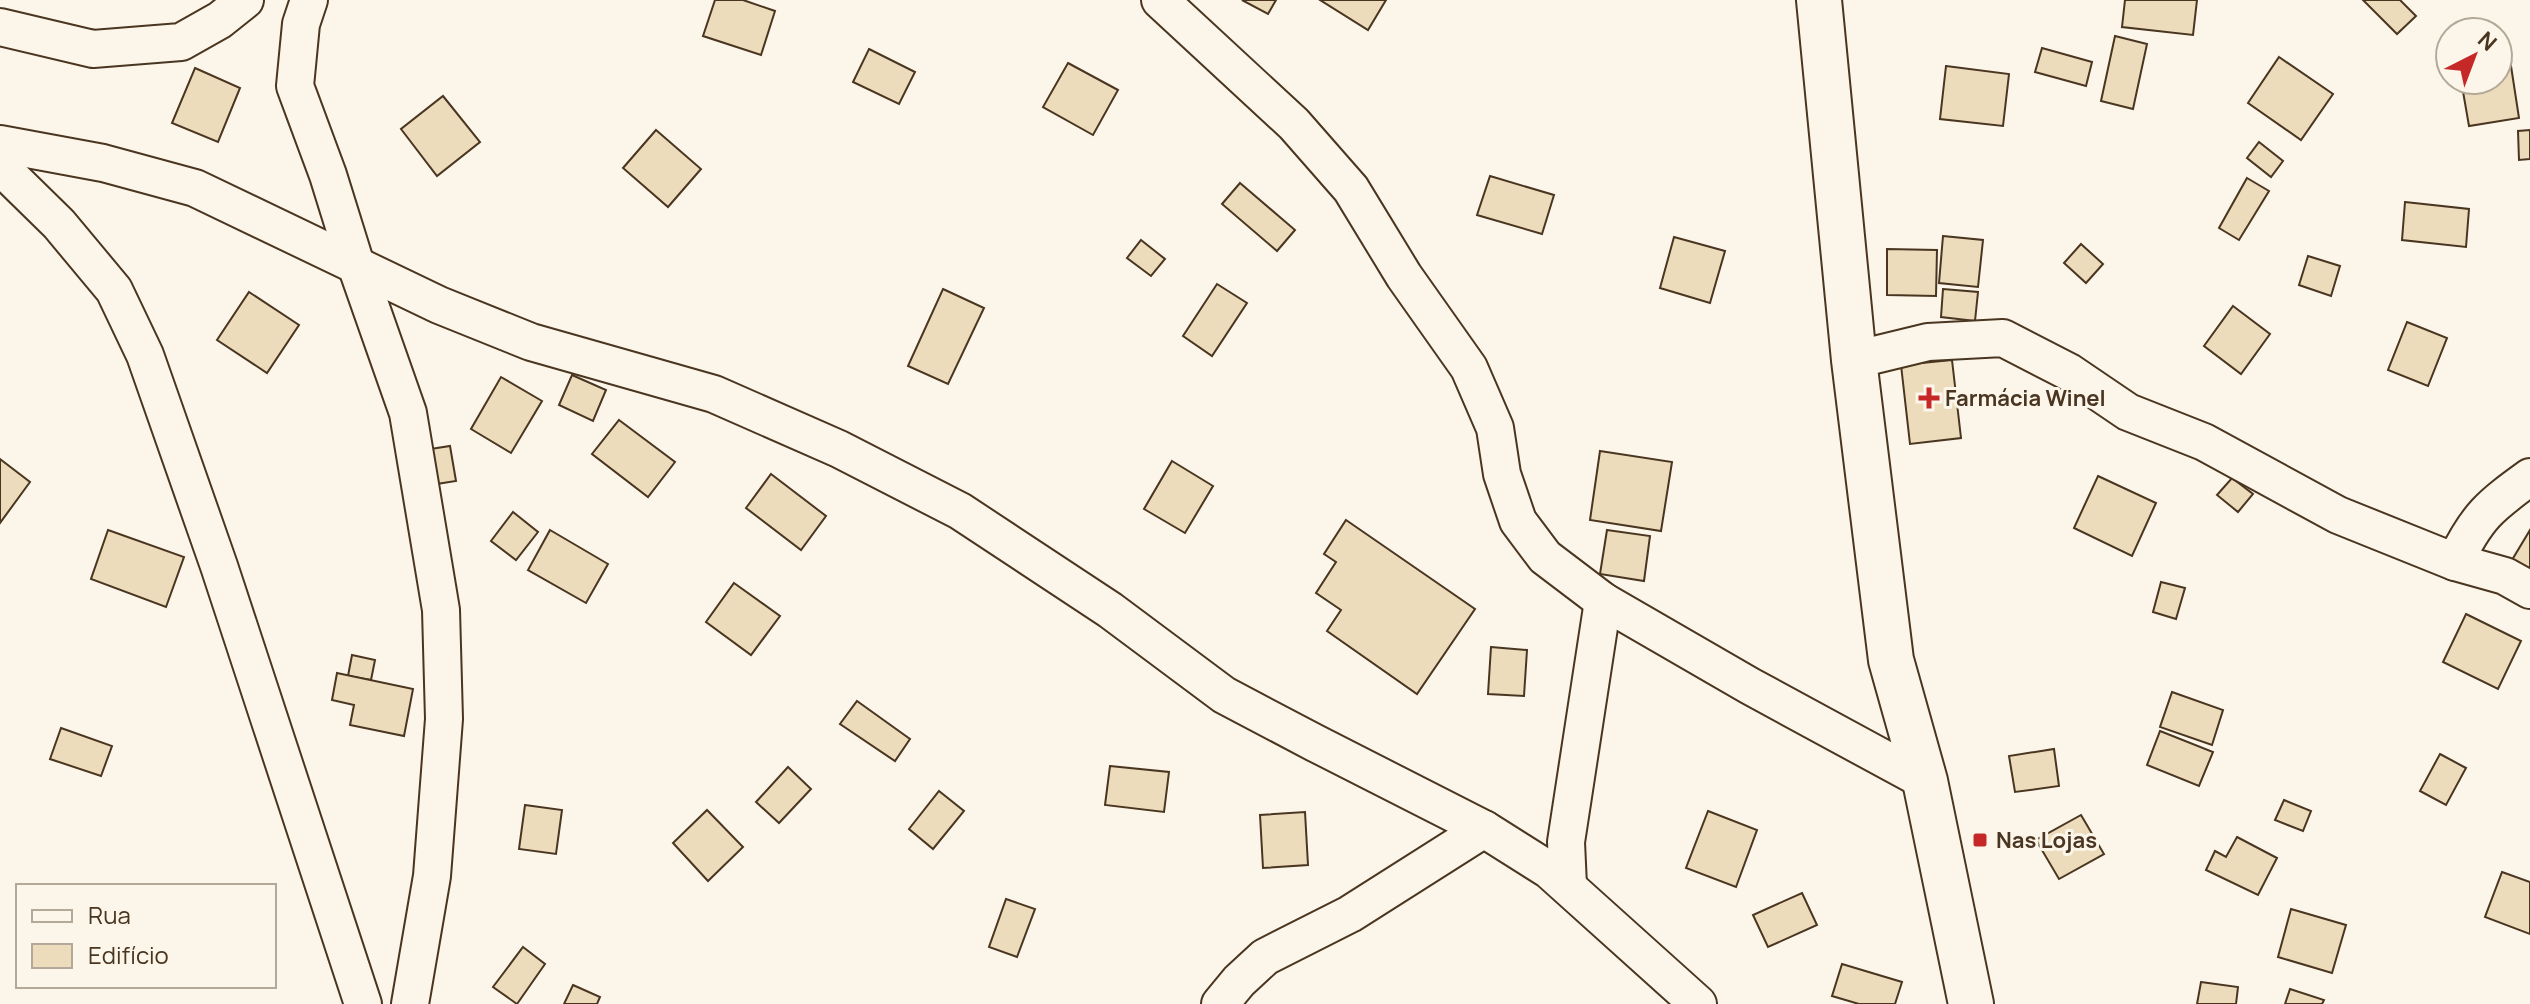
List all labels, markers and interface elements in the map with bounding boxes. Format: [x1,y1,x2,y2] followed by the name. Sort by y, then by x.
[2434,16,2514,96] north arrow
[2471,25,2503,58] text: N
[1945,383,2106,413] place label: Farmácia Winel
[1920,389,1938,407] marker: Farmácia Winel
[1996,825,2097,855] place label: Nas Lojas
[1971,831,1989,849] marker: Nas Lojas
[16,884,276,988] legend
[88,898,131,931] text: Rua
[88,938,169,971] text: Edifício

